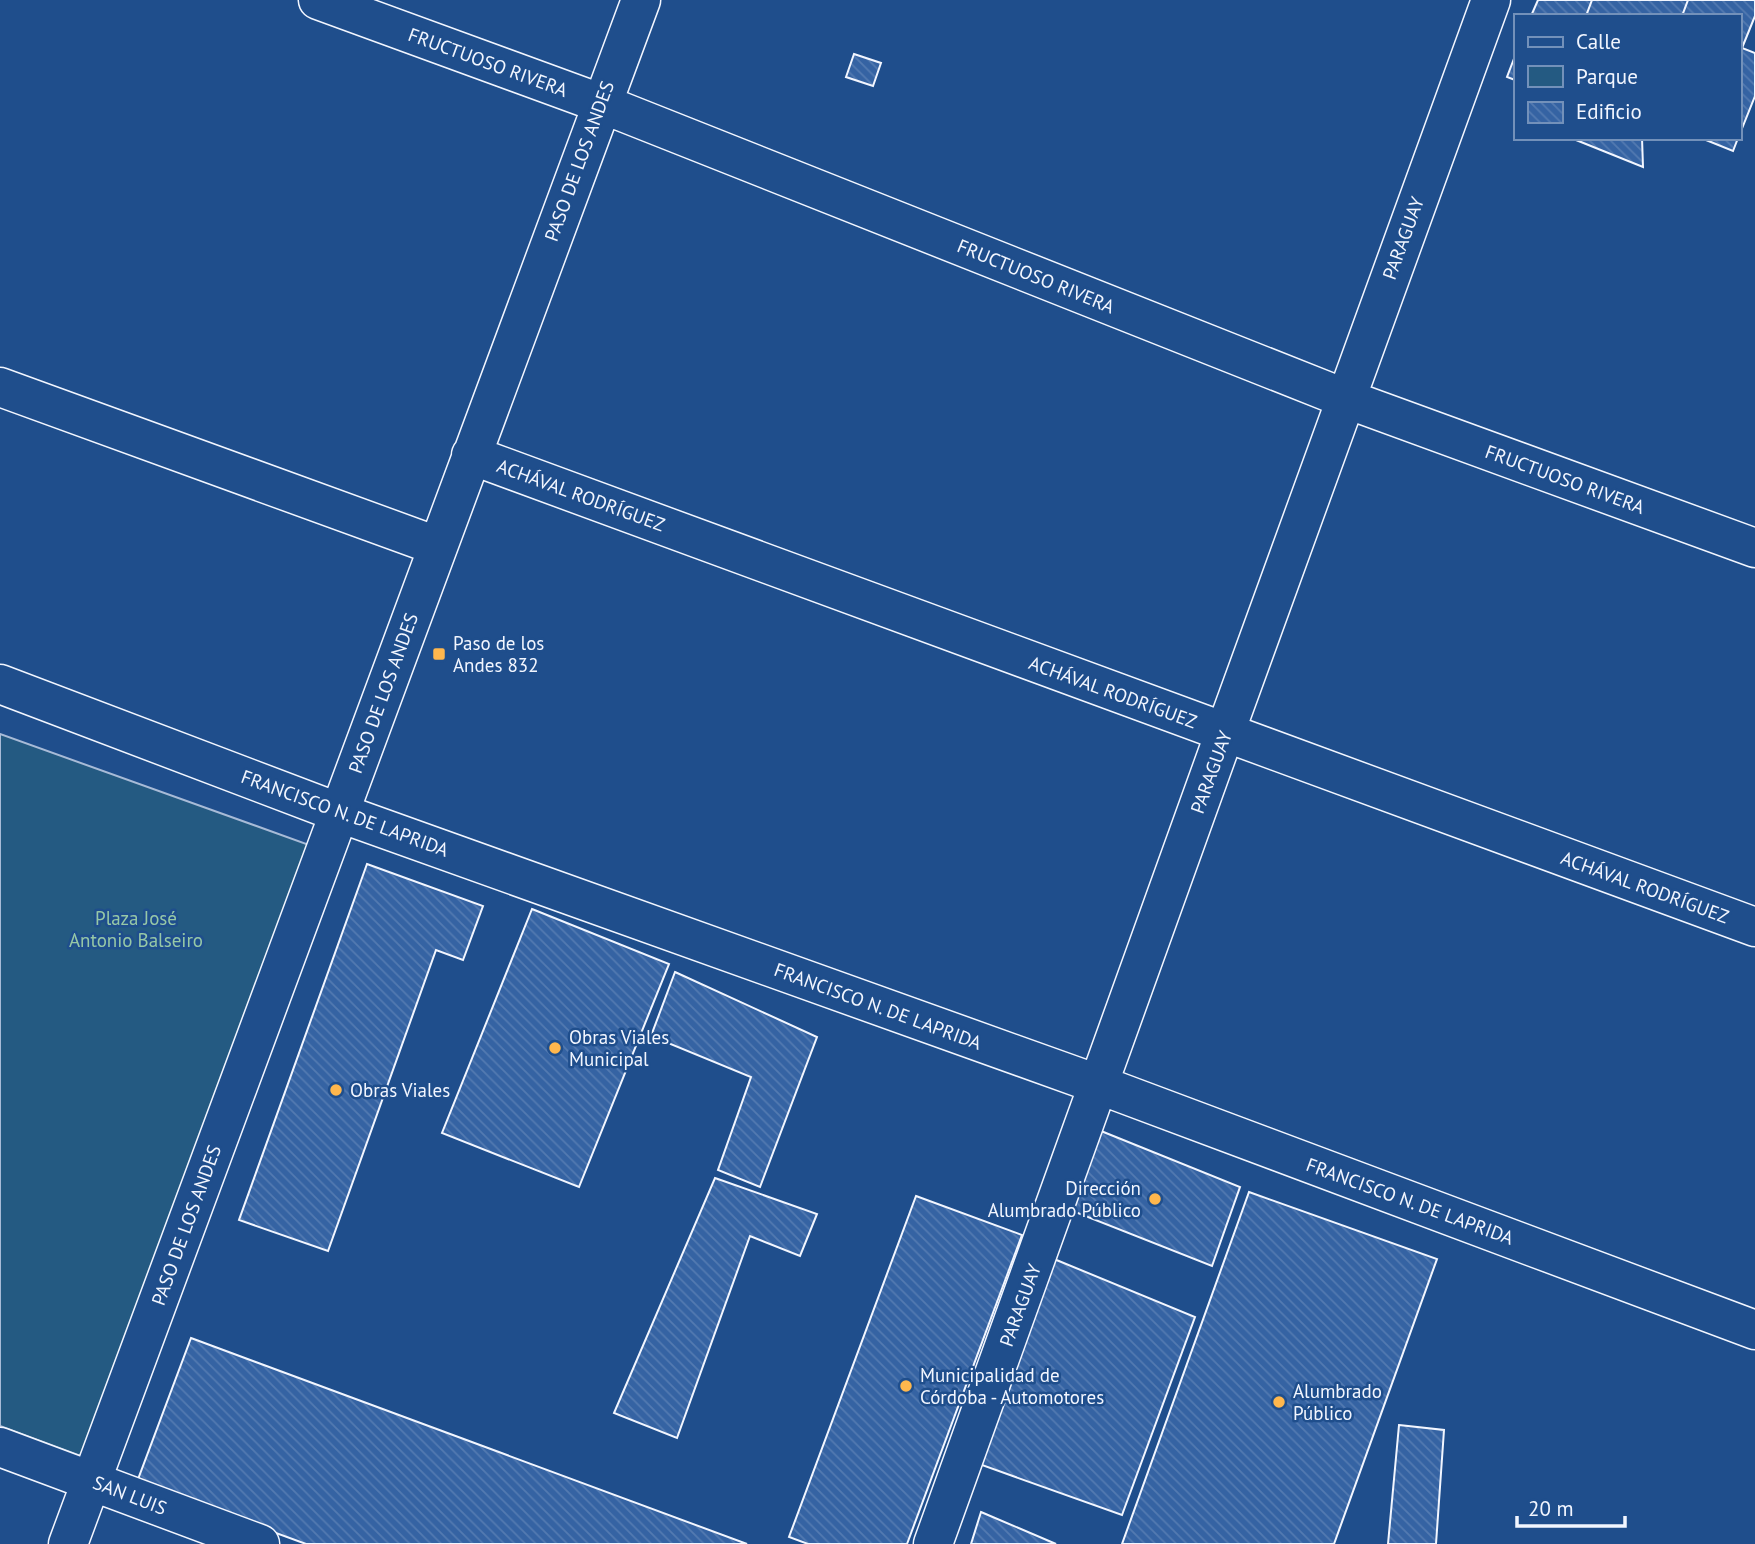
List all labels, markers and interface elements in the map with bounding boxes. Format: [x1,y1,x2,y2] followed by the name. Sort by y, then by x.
[1514,14,1741,140] legend
[405,22,571,102] street label: FRUCTUOSO RIVERA
[1576,28,1621,55] text: Calle
[1576,63,1638,90] text: Parque
[539,77,619,245] street label: PASO DE LOS ANDES
[1576,98,1642,125] text: Edificio
[1377,193,1429,283] street label: PARAGUAY
[954,233,1118,319] street label: FRUCTUOSO RIVERA
[1482,439,1648,519] street label: FRUCTUOSO RIVERA
[494,453,668,537] street label: ACHÁVAL RODRÍGUEZ
[343,609,423,777] street label: PASO DE LOS ANDES
[453,631,544,677] place label: Paso de los Andes 832
[431,646,447,662] marker: Paso de los Andes 832
[1026,650,1200,734] street label: ACHÁVAL RODRÍGUEZ
[1185,727,1237,817] street label: PARAGUAY
[238,764,452,862] street label: FRANCISCO N. DE LAPRIDA
[1558,845,1732,929] street label: ACHÁVAL RODRÍGUEZ
[69,906,203,952] park label: Plaza José Antonio Balseiro
[771,957,985,1055] street label: FRANCISCO N. DE LAPRIDA
[569,1025,669,1071] place label: Obras Viales Municipal
[547,1040,563,1056] marker: Obras Viales Municipal
[350,1078,450,1102] place label: Obras Viales
[328,1082,344,1098] marker: Obras Viales
[146,1141,226,1309] street label: PASO DE LOS ANDES
[1303,1152,1517,1250] street label: FRANCISCO N. DE LAPRIDA
[988,1176,1141,1222] place label: Dirección Alumbrado Público
[1147,1191,1163,1207] marker: Dirección Alumbrado Público
[994,1260,1046,1350] street label: PARAGUAY
[920,1363,1104,1409] place label: Municipalidad de Córdoba - Automotores
[898,1378,914,1394] marker: Municipalidad de Córdoba - Automotores
[1293,1379,1382,1425] place label: Alumbrado Público
[1271,1394,1287,1410] marker: Alumbrado Público
[90,1470,170,1520] street label: SAN LUIS
[1517,1484,1626,1528] scale bar
[1528,1495,1574,1522] text: 20 m

